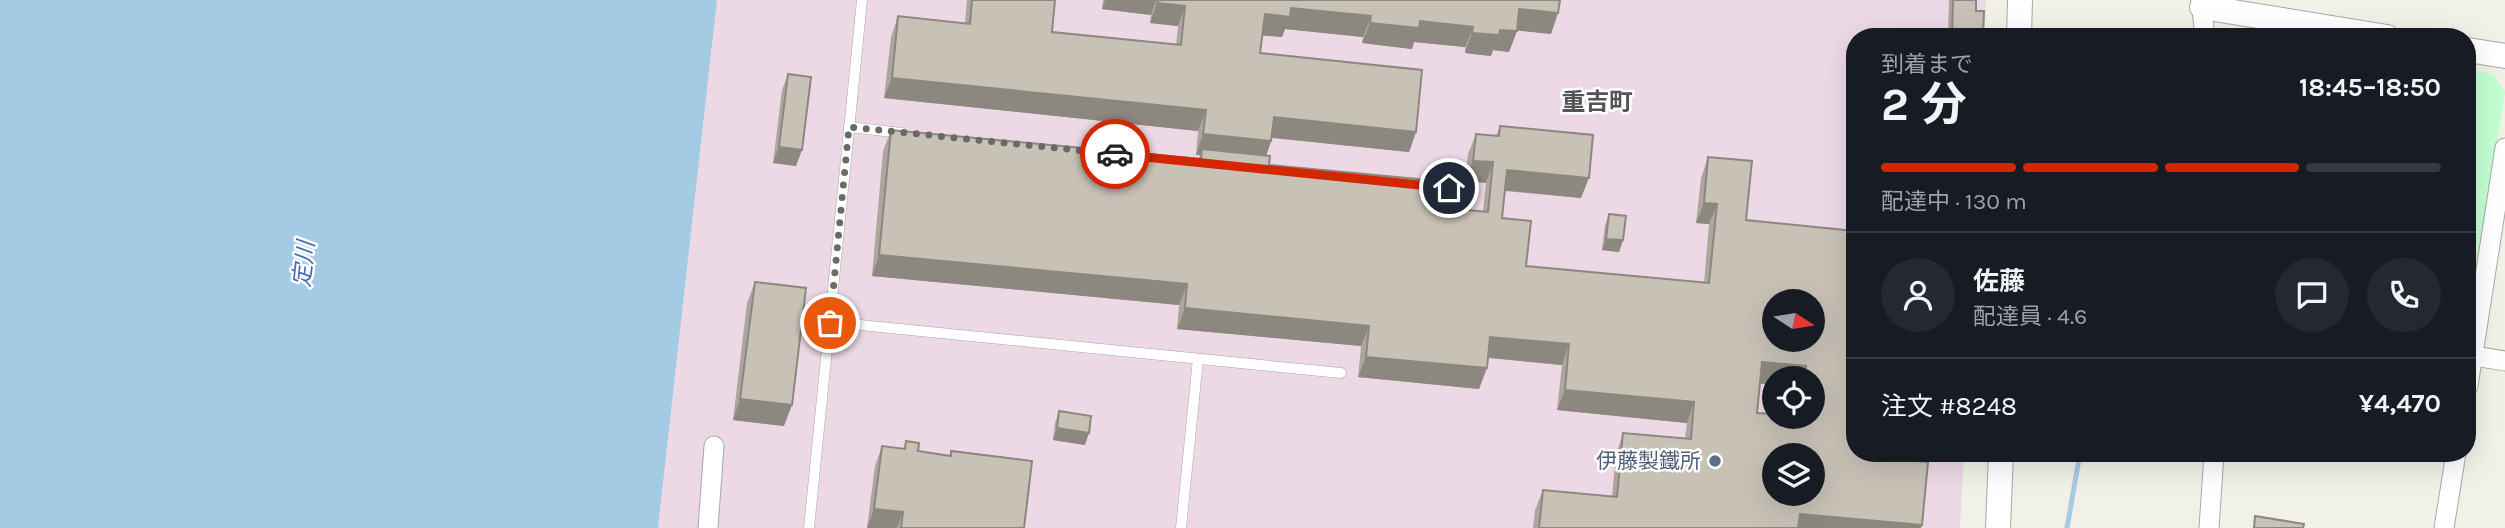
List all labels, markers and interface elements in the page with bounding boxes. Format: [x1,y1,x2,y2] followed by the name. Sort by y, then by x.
[1881,51,1973,78] text: 到着まで
[2299,72,2441,103] text: 18:45–18:50
[1881,78,1966,132] text: 2 分
[1561,88,1633,116] district label: 重吉町
[1080,119,1150,189] courier
[1096,135,1134,173] icon: car
[1419,158,1479,218] pin
[1430,169,1468,207] icon: home
[1881,188,2027,215] text: 配達中 · 130 m
[288,237,320,288] water label: 定川
[1881,258,1955,332] button: person
[2275,258,2349,332] button: chat
[2367,258,2441,332] button: phone
[1973,266,2025,297] text: 佐藤
[1762,289,1825,352] north arrow
[1762,289,1825,506] map controls
[800,293,860,353] pin
[1973,303,2087,330] text: 配達員 · 4.6
[811,304,849,342] icon: bag
[1762,366,1825,429] button: locate
[2359,388,2441,419] text: ¥4,470
[1881,391,2017,422] text: 注文 #8248
[1762,443,1825,506] button: layers
[1596,449,1701,473] place label: 伊藤製鐵所
[1707,453,1723,469] marker: 伊藤製鐵所

